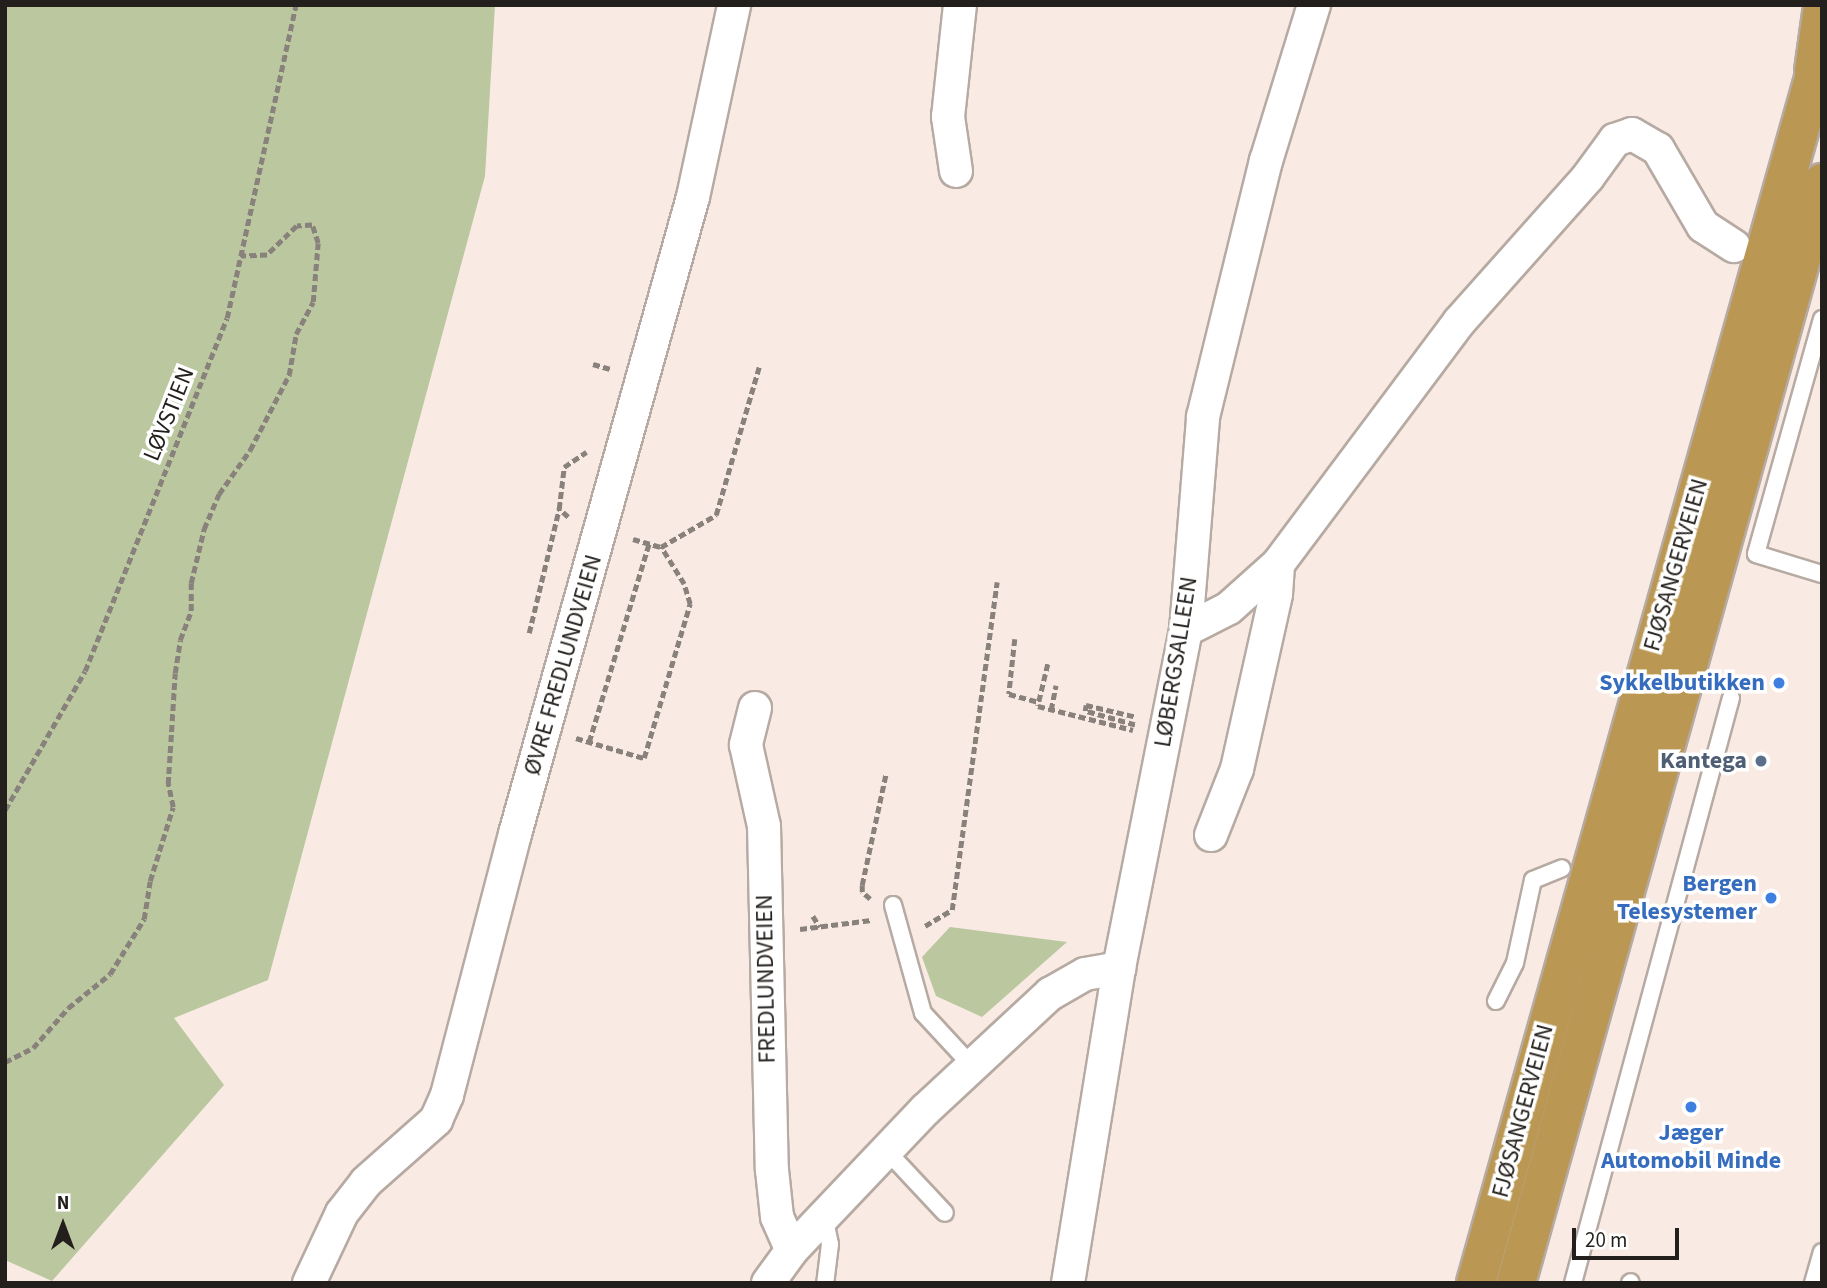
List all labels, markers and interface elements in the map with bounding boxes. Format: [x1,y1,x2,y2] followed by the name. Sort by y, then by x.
[137,363,201,465] street label: LØVSTIEN
[1638,475,1714,655] street label: FJØSANGERVEIEN
[518,551,608,779] street label: ØVRE FREDLUNDVEIEN
[1148,575,1204,749] street label: LØBERGSALLEEN
[1599,669,1765,697] place label: Sykkelbutikken
[1771,675,1787,691] marker: Sykkelbutikken
[1660,747,1747,775] place label: Kantega
[1753,753,1769,769] marker: Kantega
[1617,870,1757,926] place label: Bergen Telesystemer
[1763,890,1779,906] marker: Bergen Telesystemer
[750,894,782,1064] street label: FREDLUNDVEIEN
[1486,1021,1560,1201] street label: FJØSANGERVEIEN
[1683,1099,1699,1115] marker: Jæger Automobil Minde
[1601,1119,1781,1175] place label: Jæger Automobil Minde
[28,1190,98,1260] north arrow
[57,1190,69,1217] text: N
[1575,1214,1682,1258] scale bar
[1585,1225,1627,1255] text: 20 m

